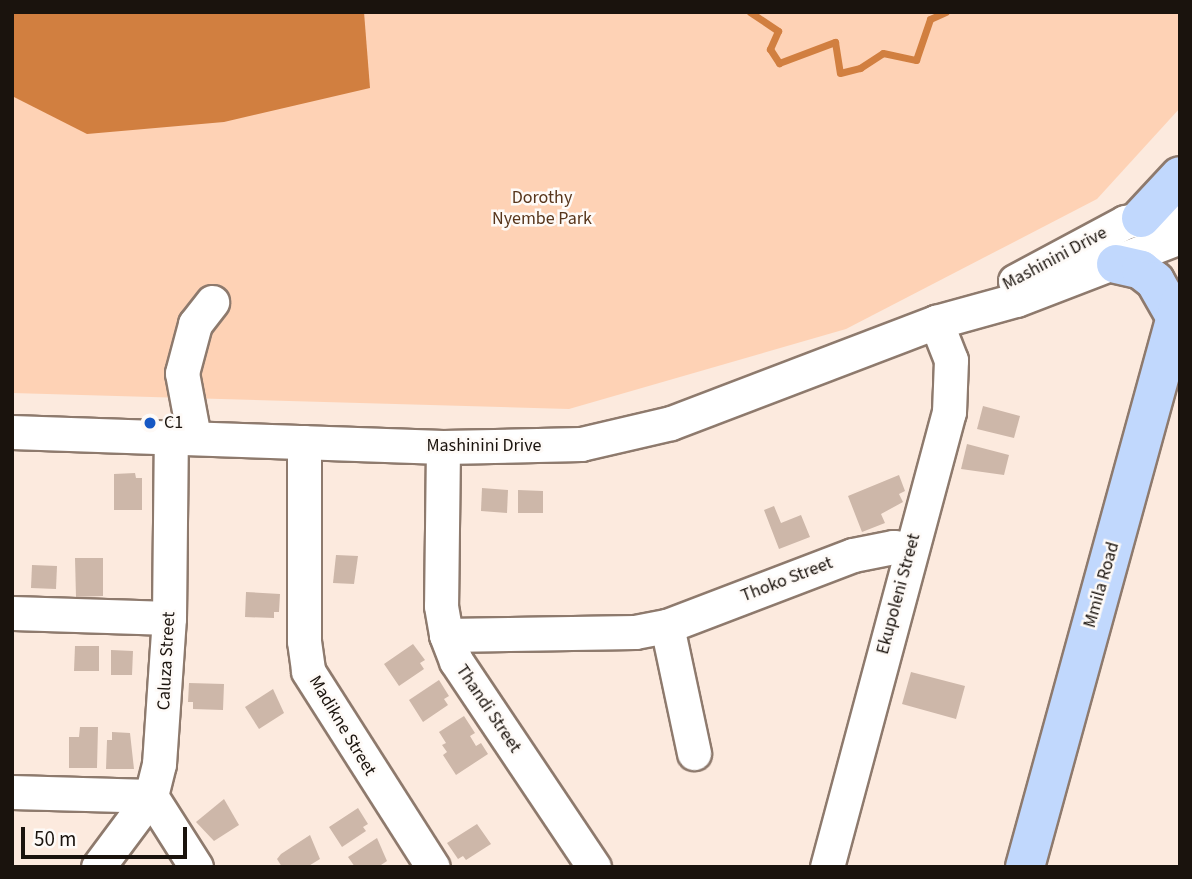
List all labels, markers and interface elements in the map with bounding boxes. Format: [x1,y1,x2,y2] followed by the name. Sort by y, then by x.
[492,188,592,230] park label: Dorothy Nyembe Park
[999,222,1111,296] street label: Mashinini Drive
[164,412,183,434] place label: C1
[142,415,158,431] marker: C1
[426,435,542,457] street label: Mashinini Drive
[872,531,926,657] street label: Ekupoleni Street
[1079,540,1125,630] street label: Mmila Road
[738,553,836,607] street label: Thoko Street
[154,611,180,711] street label: Caluza Street
[451,661,525,757] street label: Thandi Street
[304,672,380,780] street label: Madikne Street
[24,812,191,856] scale bar
[34,824,76,854] text: 50 m

